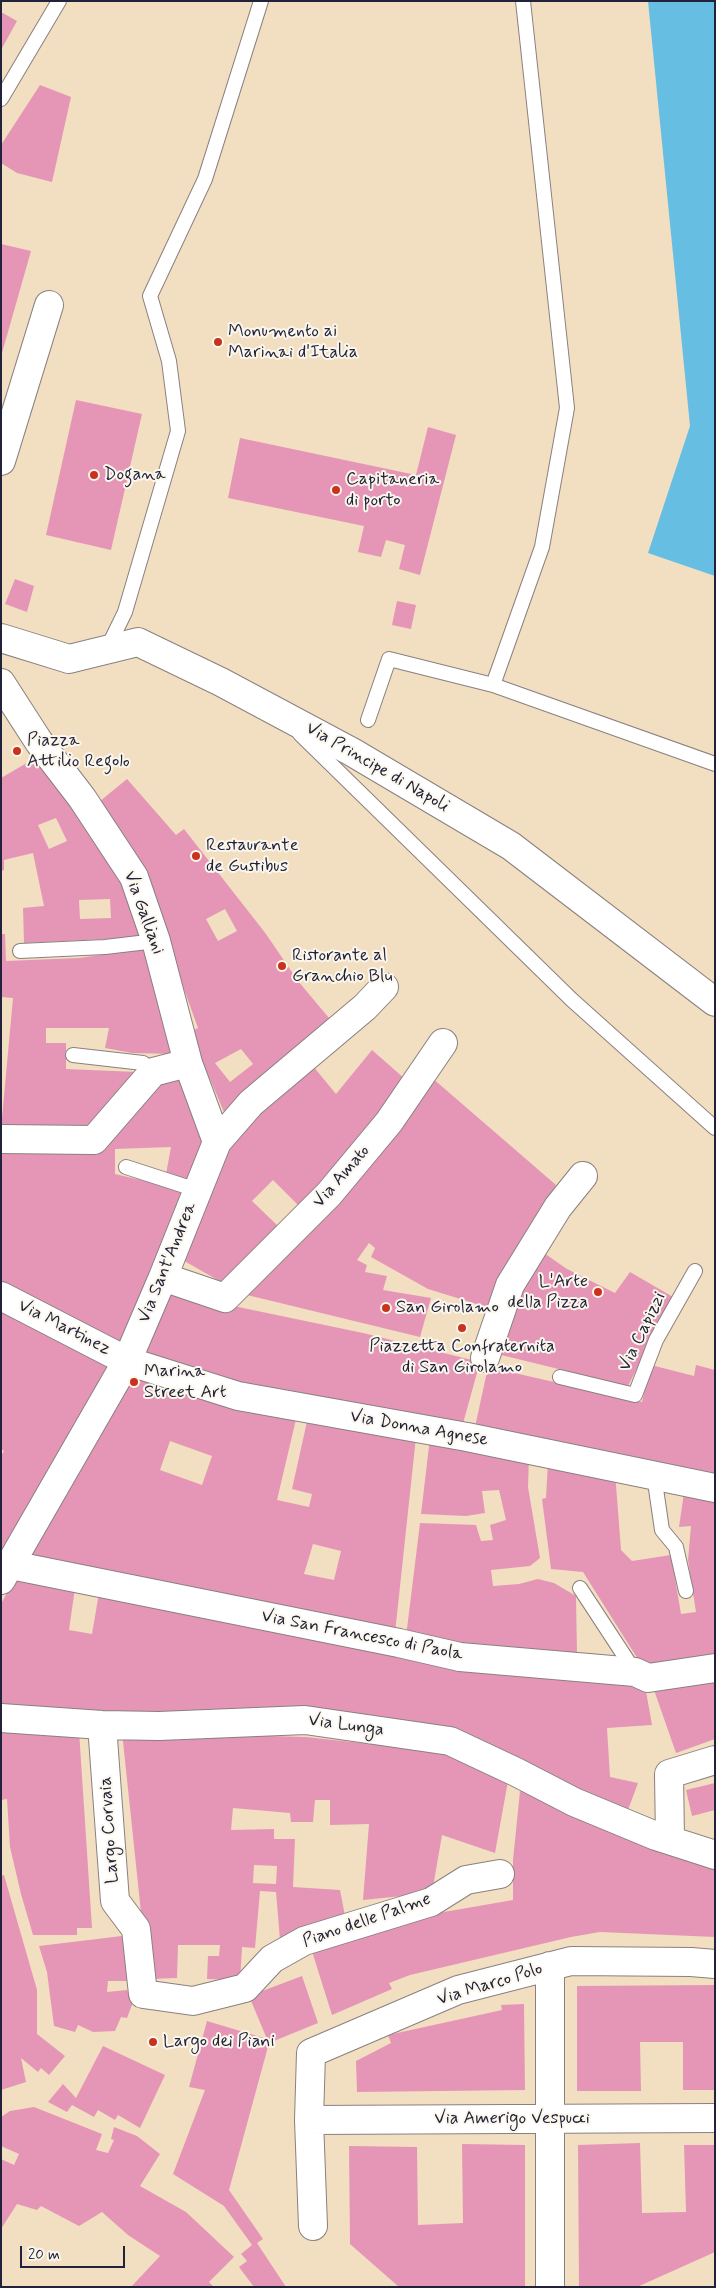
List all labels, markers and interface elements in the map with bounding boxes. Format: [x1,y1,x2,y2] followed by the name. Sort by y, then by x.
[228,321,358,364] place label: Monumento ai Marinai d'Italia
[212,336,224,348] marker: Monumento ai Marinai d'Italia
[104,464,166,486] place label: Dogana
[88,469,100,481] marker: Dogana
[346,469,439,512] place label: Capitaneria di porto
[330,484,342,496] marker: Capitaneria di porto
[301,718,453,818] street label: Via Principe di Napoli
[27,730,130,772] place label: Piazza Attilio Regolo
[11,745,23,757] marker: Piazza Attilio Regolo
[206,835,299,878] place label: Restaurante de Gustibus
[190,850,202,862] marker: Restaurante de Gustibus
[118,868,168,958] street label: Via Galliani
[292,945,393,988] place label: Ristorante al Granchio Blu
[276,960,288,972] marker: Ristorante al Granchio Blu
[309,1141,375,1213] street label: Via Amato
[134,1200,202,1326] street label: Via Sant'Andrea
[508,1271,588,1314] place label: L'Arte della Pizza
[592,1286,604,1298] marker: L'Arte della Pizza
[615,1289,671,1375] street label: Via Capizzi
[14,1295,114,1361] street label: Via Martinez
[396,1297,499,1319] place label: San Girolamo
[380,1302,392,1314] marker: San Girolamo
[456,1322,468,1334] marker: Piazzetta Confraternita di San Girolamo
[369,1336,555,1378] place label: Piazzetta Confraternita di San Girolamo
[144,1361,226,1404] place label: Marina Street Art
[128,1376,140,1388] marker: Marina Street Art
[348,1406,490,1452] street label: Via Donna Agnese
[259,1606,465,1666] street label: Via San Francesco di Paola
[307,1710,385,1742] street label: Via Lunga
[95,1776,125,1884] street label: Largo Corvaia
[300,1889,434,1953] street label: Piano delle Palme
[435,1959,545,2011] street label: Via Marco Polo
[163,2031,275,2053] place label: Largo dei Piani
[147,2036,159,2048] marker: Largo dei Piani
[434,2108,590,2130] street label: Via Amerigo Vespucci
[22,2236,128,2268] scale bar
[28,2245,60,2265] text: 20 m

